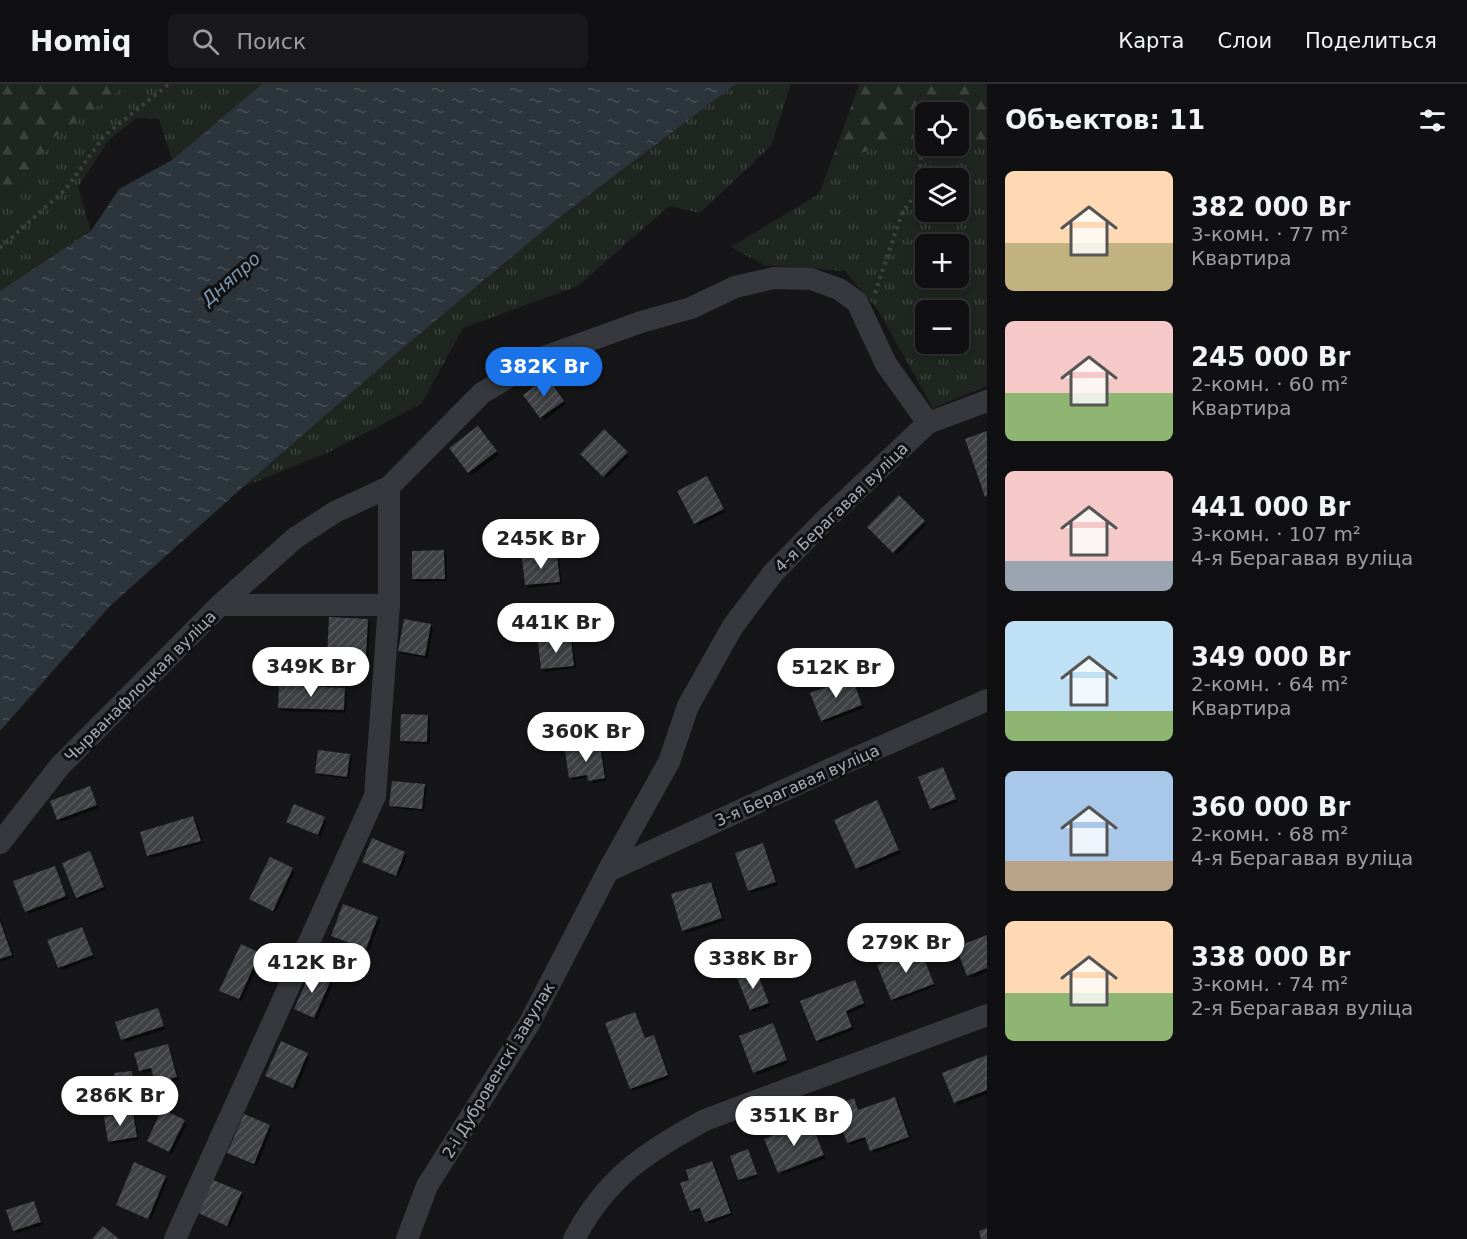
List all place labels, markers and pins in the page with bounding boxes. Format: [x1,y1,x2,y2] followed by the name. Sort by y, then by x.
[489,347,599,398] pin: 382K Br
[486,519,596,570] pin: 245K Br
[501,603,611,654] pin: 441K Br
[256,647,366,698] pin: 349K Br
[781,648,891,699] pin: 512K Br
[531,712,641,763] pin: 360K Br
[851,923,961,974] pin: 279K Br
[698,939,808,990] pin: 338K Br
[257,943,367,994] pin: 412K Br
[65,1076,175,1127] pin: 286K Br
[739,1096,849,1147] pin: 351K Br

